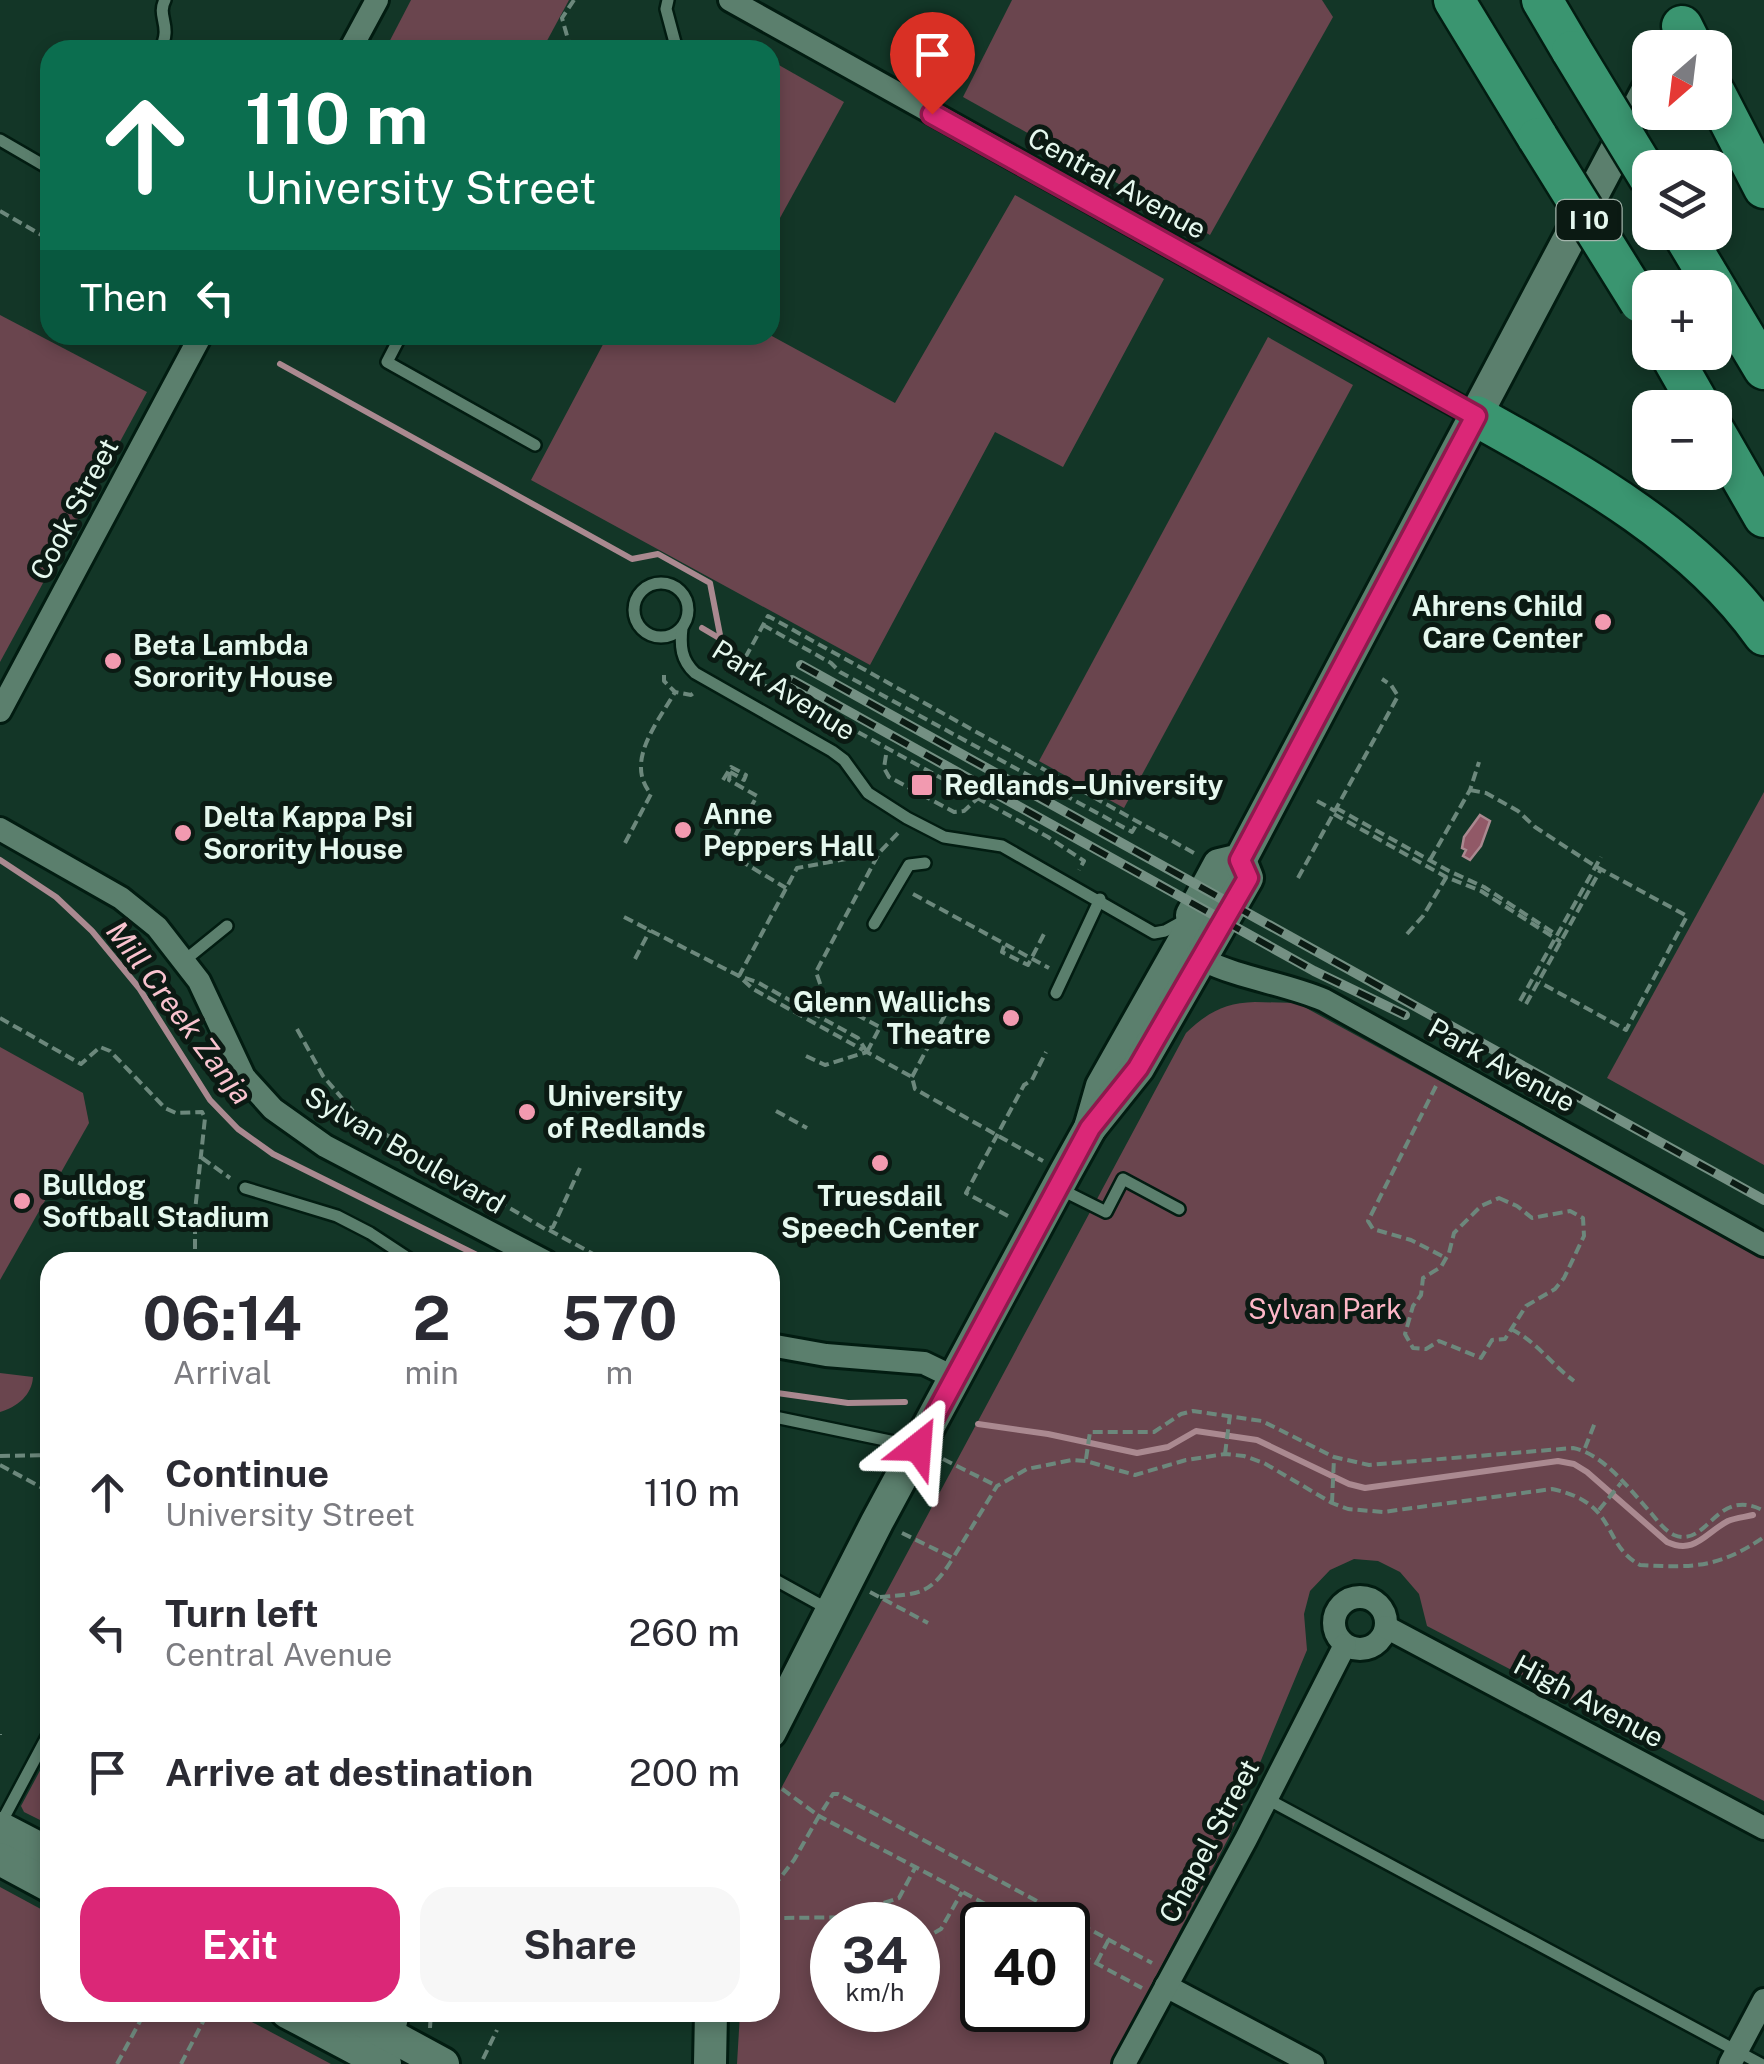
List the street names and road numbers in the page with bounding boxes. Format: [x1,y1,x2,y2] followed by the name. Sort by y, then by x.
[1022,120,1212,245] street label: Central Avenue
[1556,200,1622,240] road number: I 10
[23,432,125,585] street label: Cook Street
[707,632,862,747] street label: Park Avenue
[1423,1011,1581,1118] street label: Park Avenue
[299,1079,511,1220] street label: Sylvan Boulevard
[1509,1647,1670,1754] street label: High Avenue
[1152,1753,1265,1928] street label: Chapel Street

